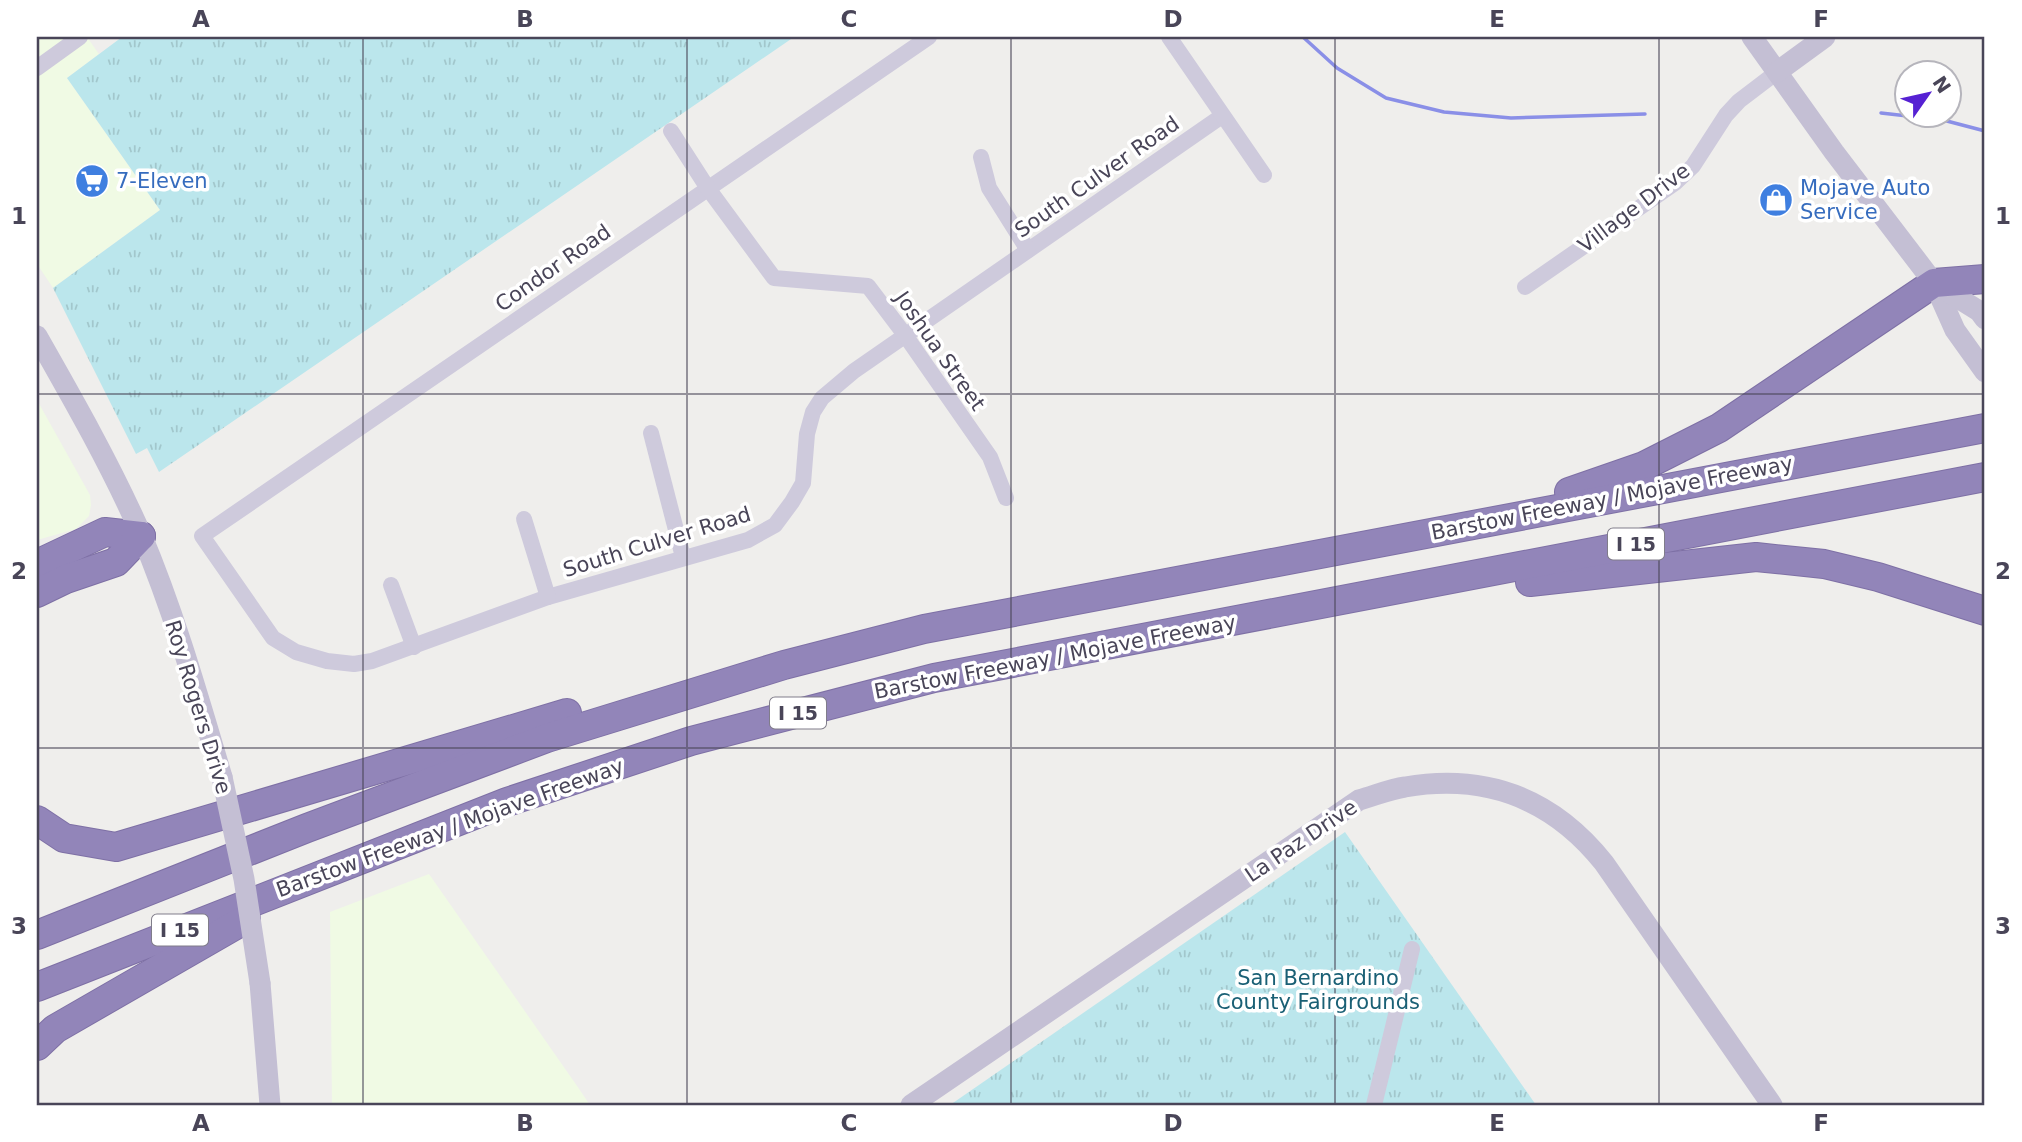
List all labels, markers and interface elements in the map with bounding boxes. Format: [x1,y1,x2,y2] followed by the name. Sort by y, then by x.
[192,6,210,32] text: A
[516,6,534,32] text: B
[841,6,857,32] text: C
[1163,6,1183,32] text: D
[1489,6,1505,32] text: E
[1813,6,1829,32] text: F
[1892,60,1962,130] north arrow
[1929,72,1956,97] text: N
[1010,111,1184,243] street label: South Culver Road
[1574,158,1694,258] street label: Village Drive
[73,162,111,200] supermarket icon: 7-Eleven
[116,169,208,193] place label: 7-Eleven
[1800,176,1930,224] place label: Mojave Auto Service
[1757,181,1795,219] shop icon: Mojave Auto Service
[11,203,27,229] text: 1
[1995,203,2011,229] text: 1
[491,219,615,317] street label: Condor Road
[889,285,990,415] street label: Joshua Street
[1429,451,1795,545] street label: Barstow Freeway / Mojave Freeway
[560,502,754,582] street label: South Culver Road
[1608,528,1664,559] road number: I 15
[11,558,27,584] text: 2
[1995,558,2011,584] text: 2
[872,610,1238,704] street label: Barstow Freeway / Mojave Freeway
[160,617,236,797] street label: Roy Rogers Drive
[770,698,826,728] road number: I 15
[273,754,627,902] street label: Barstow Freeway / Mojave Freeway
[1241,795,1361,887] street label: La Paz Drive
[11,913,27,939] text: 3
[1995,913,2011,939] text: 3
[152,914,208,946] road number: I 15
[1216,966,1420,1014] park label: San Bernardino County Fairgrounds
[192,1110,210,1136] text: A
[516,1110,534,1136] text: B
[841,1110,857,1136] text: C
[1163,1110,1183,1136] text: D
[1489,1110,1505,1136] text: E
[1813,1110,1829,1136] text: F

